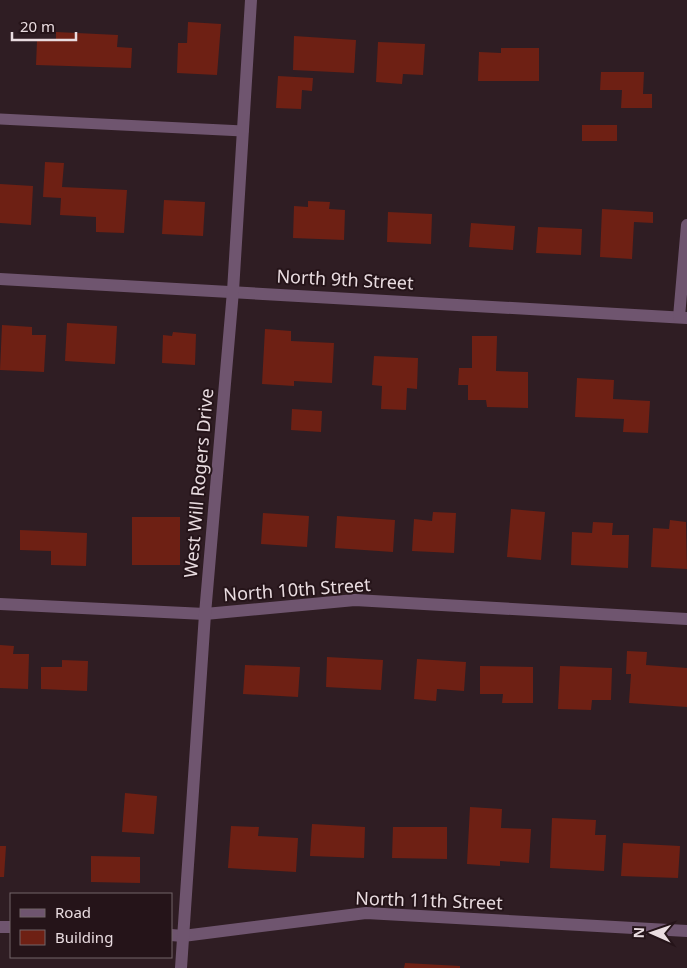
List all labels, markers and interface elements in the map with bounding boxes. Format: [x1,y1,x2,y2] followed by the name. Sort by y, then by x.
[12,10,76,42] scale bar
[20,16,55,36] text: 20 m
[276,263,415,295] street label: North 9th Street
[178,387,218,579] street label: West Will Rogers Drive
[223,572,372,606] street label: North 10th Street
[355,885,504,915] street label: North 11th Street
[10,893,172,958] legend
[55,902,91,922] text: Road
[627,908,677,958] north arrow
[55,927,113,947] text: Building
[629,927,648,939] text: N

